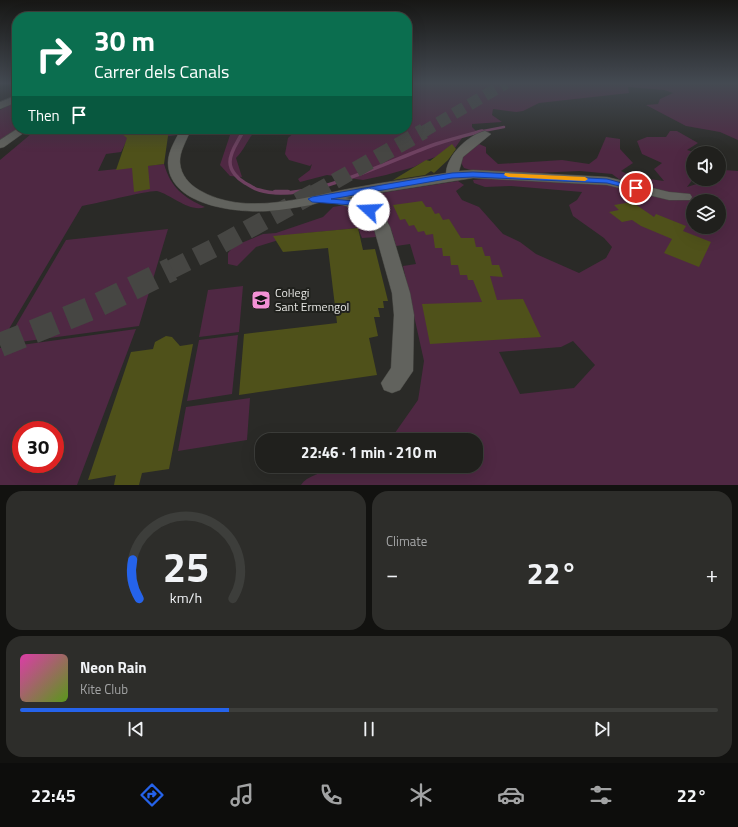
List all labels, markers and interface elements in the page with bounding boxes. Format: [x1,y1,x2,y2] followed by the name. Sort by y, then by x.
[94,19,155,62] text: 30 m
[28,28,80,80] icon: right
[94,58,230,85] text: Carrer dels Canals
[28,104,60,127] text: Then
[68,104,90,126] icon: arrive
[686,146,726,234] map controls
[686,146,726,186] button: sound
[619,171,653,205] pin
[625,177,647,199] icon: arrive
[348,189,390,231] position arrow
[686,194,726,234] button: layers
[275,283,349,316] place label: Col·legi Sant Ermengol
[250,289,272,311] school or university icon: Col·legi Sant Ermengol
[12,421,64,473] speed limit sign: 30
[301,441,437,464] text: 22:46 · 1 min · 210 m
[386,531,427,551] text: Climate
[163,534,209,597] text: 25
[527,550,577,596] text: 22°
[386,557,398,591] text: −
[706,557,718,591] text: +
[170,586,202,608] text: km/h
[80,656,147,679] text: Neon Rain
[80,679,128,699] text: Kite Club
[125,718,147,740] icon: previous
[358,718,380,740] icon: pause
[591,718,613,740] icon: next
[138,781,166,809] icon: directions
[228,781,256,809] icon: music
[317,781,345,809] icon: phone
[407,781,435,809] icon: climate
[497,781,525,809] icon: car
[587,781,615,809] icon: filters
[31,782,76,809] text: 22:45
[677,782,707,809] text: 22°

